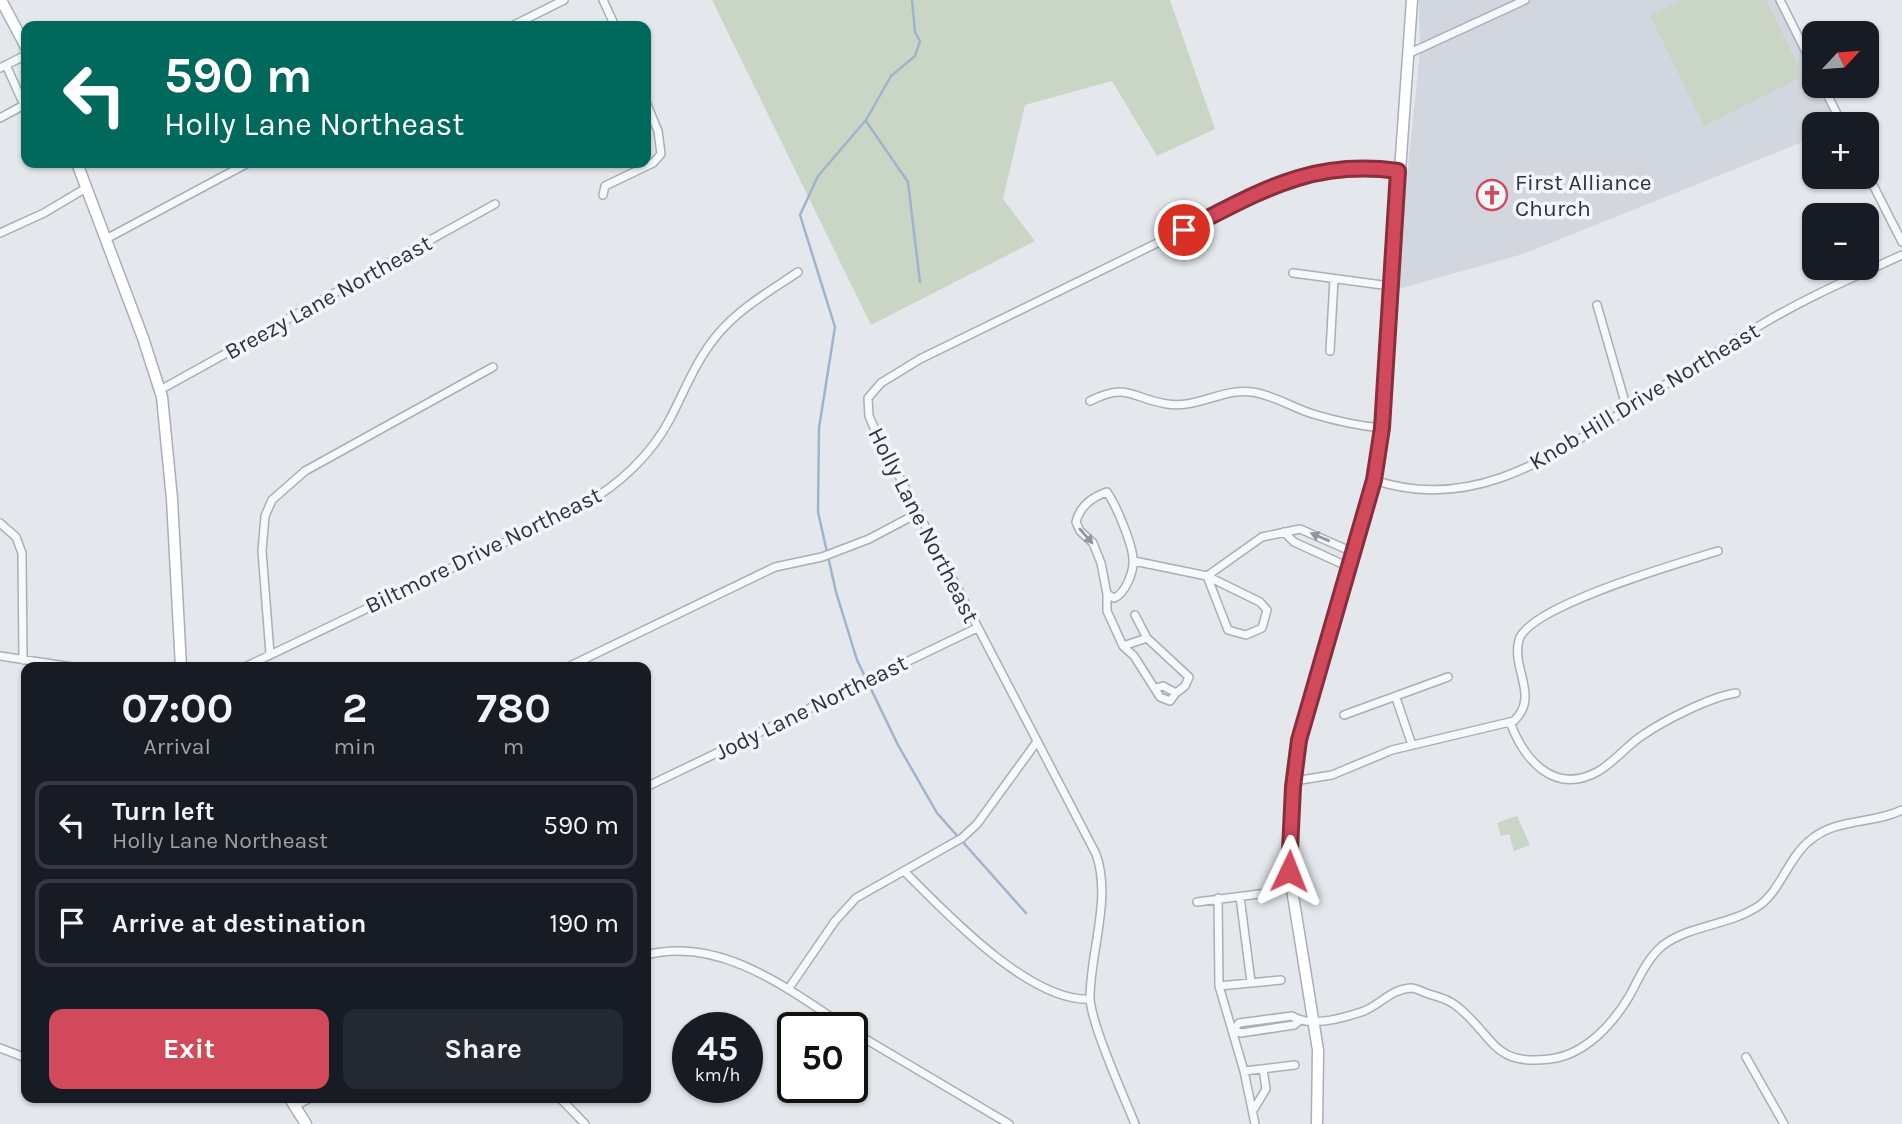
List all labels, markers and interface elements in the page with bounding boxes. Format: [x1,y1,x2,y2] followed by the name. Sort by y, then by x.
[1802,21,1880,98] north arrow
[1802,21,1879,280] map controls
[164,47,312,104] text: 590 m
[49,49,140,140] icon: left
[164,106,464,143] text: Holly Lane Northeast
[1802,112,1879,189] button: +
[1515,169,1652,222] place label: First Alliance Church
[1475,178,1509,212] church icon: First Alliance Church
[1154,200,1214,260] pin
[1802,203,1879,280] button: −
[1165,211,1203,249] icon: arrive
[220,229,437,366] street label: Breezy Lane Northeast
[1524,317,1764,476] street label: Knob Hill Drive Northeast
[863,423,985,628] street label: Holly Lane Northeast
[361,481,606,619] street label: Biltmore Drive Northeast
[1078,527,1094,545] one-way arrow
[1309,532,1330,543] one-way arrow
[711,649,912,766] street label: Jody Lane Northeast
[121,683,233,733] text: 07:00
[342,683,367,733] text: 2
[476,683,551,733] text: 780
[144,733,211,760] text: Arrival
[334,733,376,760] text: min
[503,733,524,760] text: m
[112,796,214,827] text: Turn left
[53,806,91,844] icon: left
[543,810,619,841] text: 590 m
[112,827,328,854] text: Holly Lane Northeast
[1252,834,1326,908] position arrow
[53,904,91,942] icon: arrive
[112,908,366,939] text: Arrive at destination
[549,908,619,939] text: 190 m
[49,1009,329,1089] button: Exit
[343,1009,623,1089] button: Share
[777,1012,868,1103] speed limit sign: 50
[697,1028,738,1069] text: 45
[695,1064,740,1086] text: km/h

